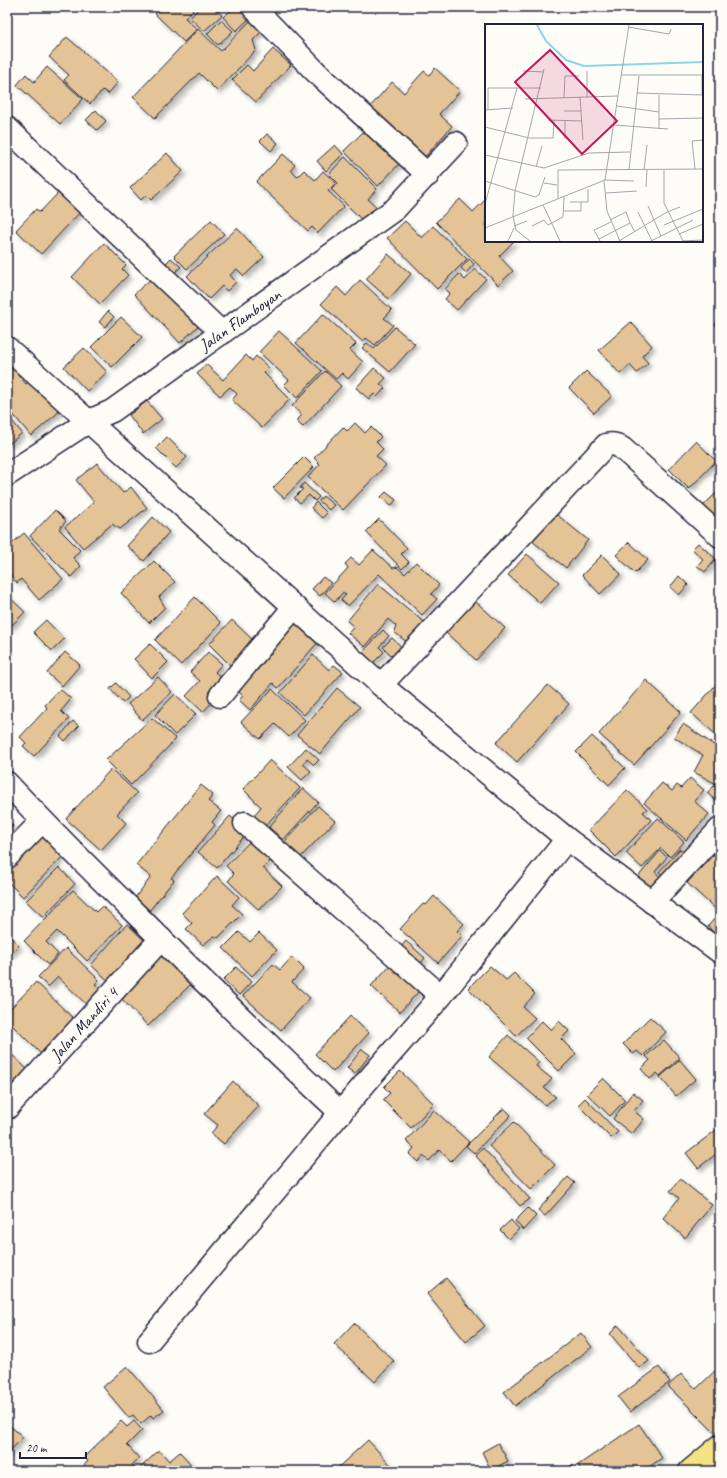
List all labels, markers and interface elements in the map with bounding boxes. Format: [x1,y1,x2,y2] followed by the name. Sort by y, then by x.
[485,24,703,242] inset map
[194,283,286,356] street label: Jalan Flamboyan
[45,981,124,1066] street label: Jalan Mandiri 4
[20,1434,86,1460] scale bar
[26,1440,48,1456] text: 20 m

